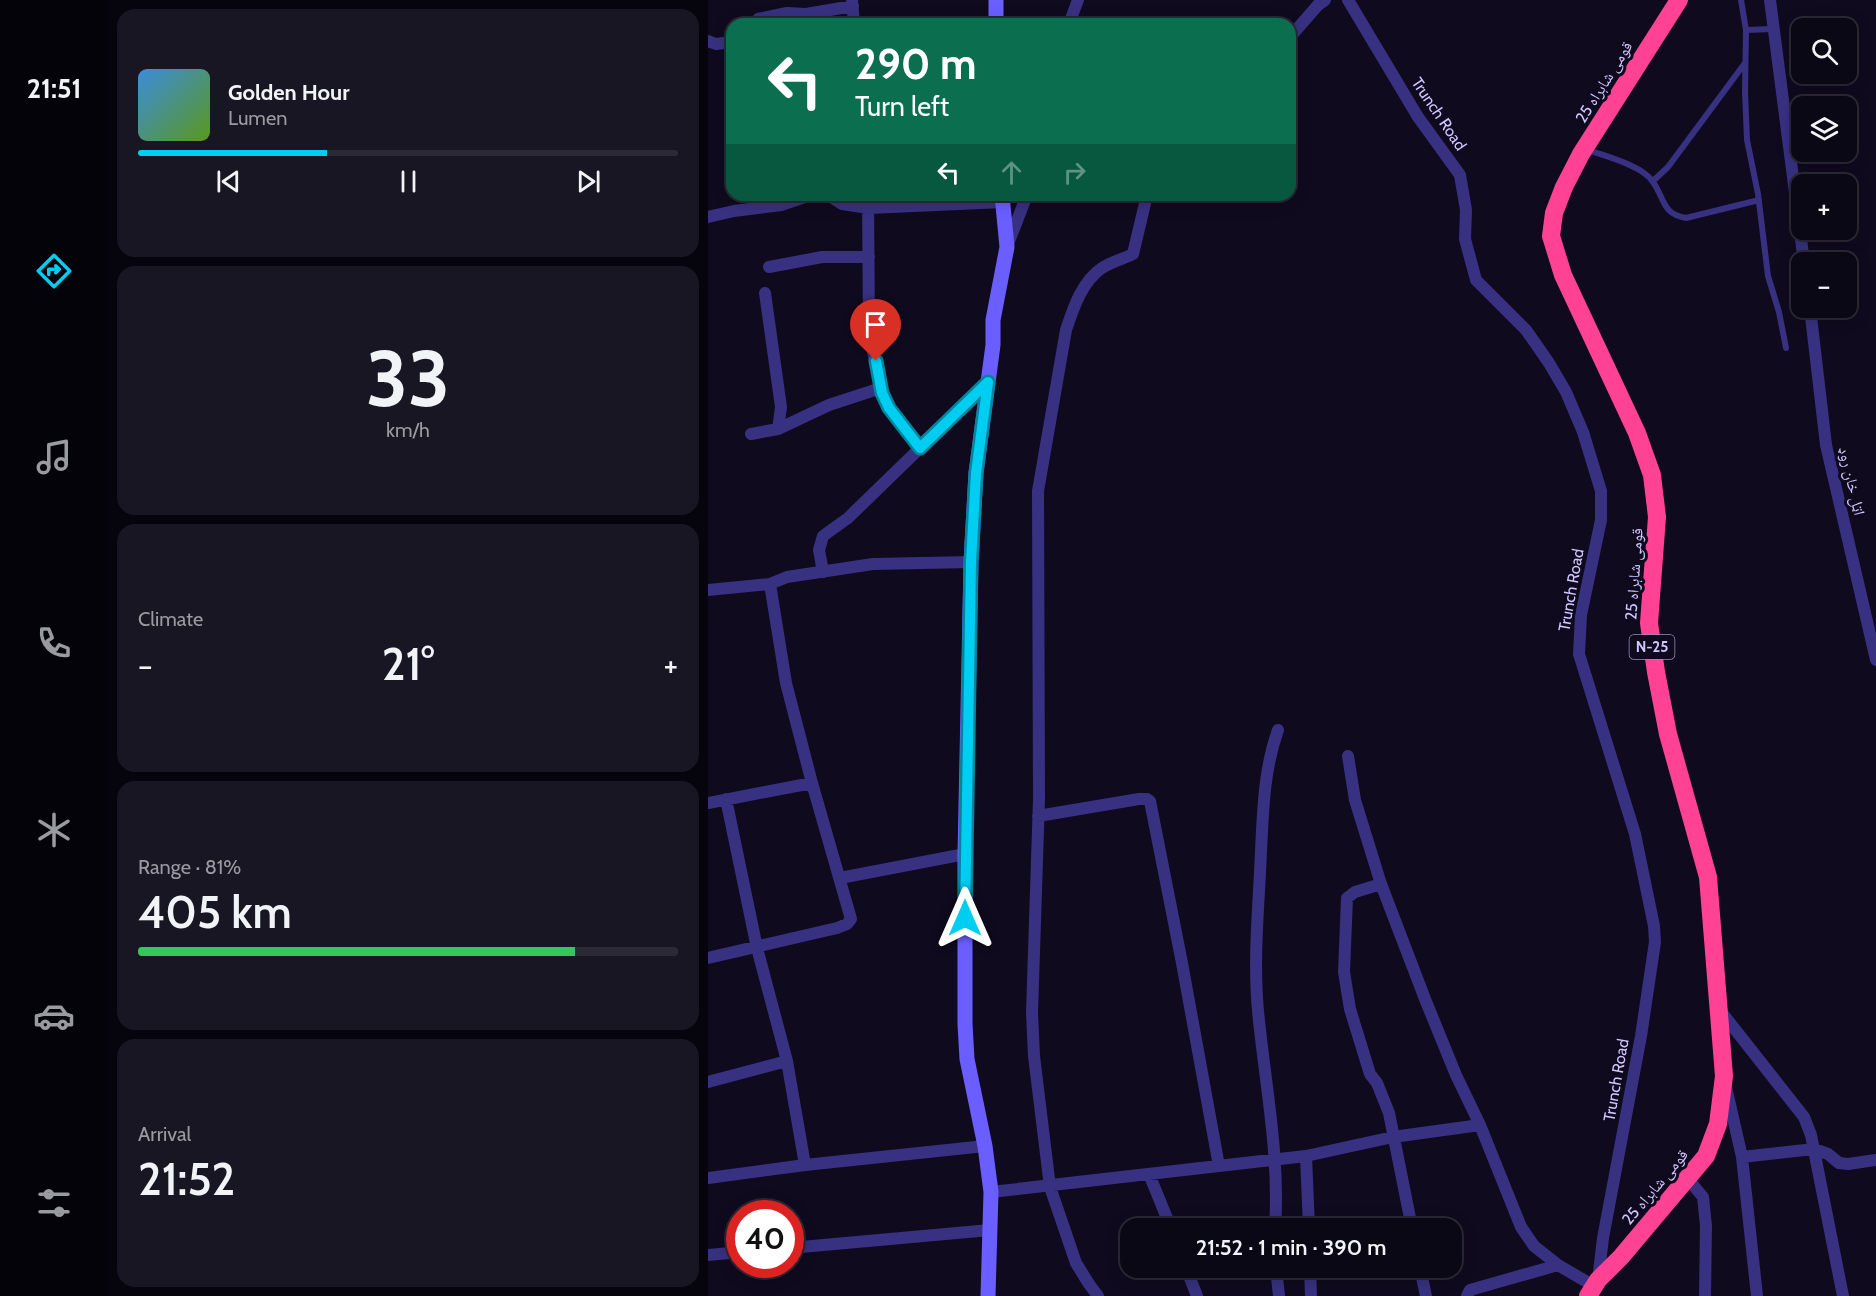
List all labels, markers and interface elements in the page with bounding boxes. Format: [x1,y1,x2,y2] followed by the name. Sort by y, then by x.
[1791,18,1857,318] map controls
[1791,18,1857,84] button: search
[855,38,976,90] text: 290 m
[1571,38,1637,127] street label: قومی شاہراہ 25
[756,42,834,120] icon: left
[27,72,81,105] text: 21:51
[1408,74,1470,154] street label: Trunch Road
[228,79,349,106] text: Golden Hour
[855,90,949,123] text: Turn left
[1791,96,1857,162] button: layers
[228,106,287,130] text: Lumen
[932,156,965,189] icon: left
[995,156,1028,189] icon: ahead
[1058,156,1091,189] icon: right
[212,165,245,198] icon: previous
[392,165,425,198] icon: pause
[572,165,605,198] icon: next
[1791,174,1857,240] button: +
[33,250,75,292] icon: directions
[1791,252,1857,318] button: −
[850,299,901,361] pin
[859,308,892,341] icon: arrive
[366,331,450,426] text: 33
[386,418,430,442] text: km/h
[33,436,75,478] icon: music
[1834,445,1869,517] street label: اټل خان روډ
[1621,527,1648,621] street label: قومی شاہراہ 25
[1554,547,1588,633] street label: Trunch Road
[138,607,203,631] text: Climate
[33,622,75,664] icon: phone
[1630,635,1674,659] road number: N-25
[382,637,434,691] text: 21°
[138,645,153,685] text: −
[663,645,678,685] text: +
[33,809,75,851] icon: climate
[138,855,241,879] text: Range · 81%
[138,885,292,939] text: 405 km
[933,886,997,950] position arrow
[33,995,75,1037] icon: car
[1599,1037,1633,1123] street label: Trunch Road
[138,1122,191,1146] text: Arrival
[1618,1145,1693,1229] street label: قومی شاہراہ 25
[138,1152,235,1206] text: 21:52
[33,1182,75,1224] icon: filters
[726,1200,804,1278] speed limit sign: 40
[1196,1234,1386,1261] text: 21:52 · 1 min · 390 m

